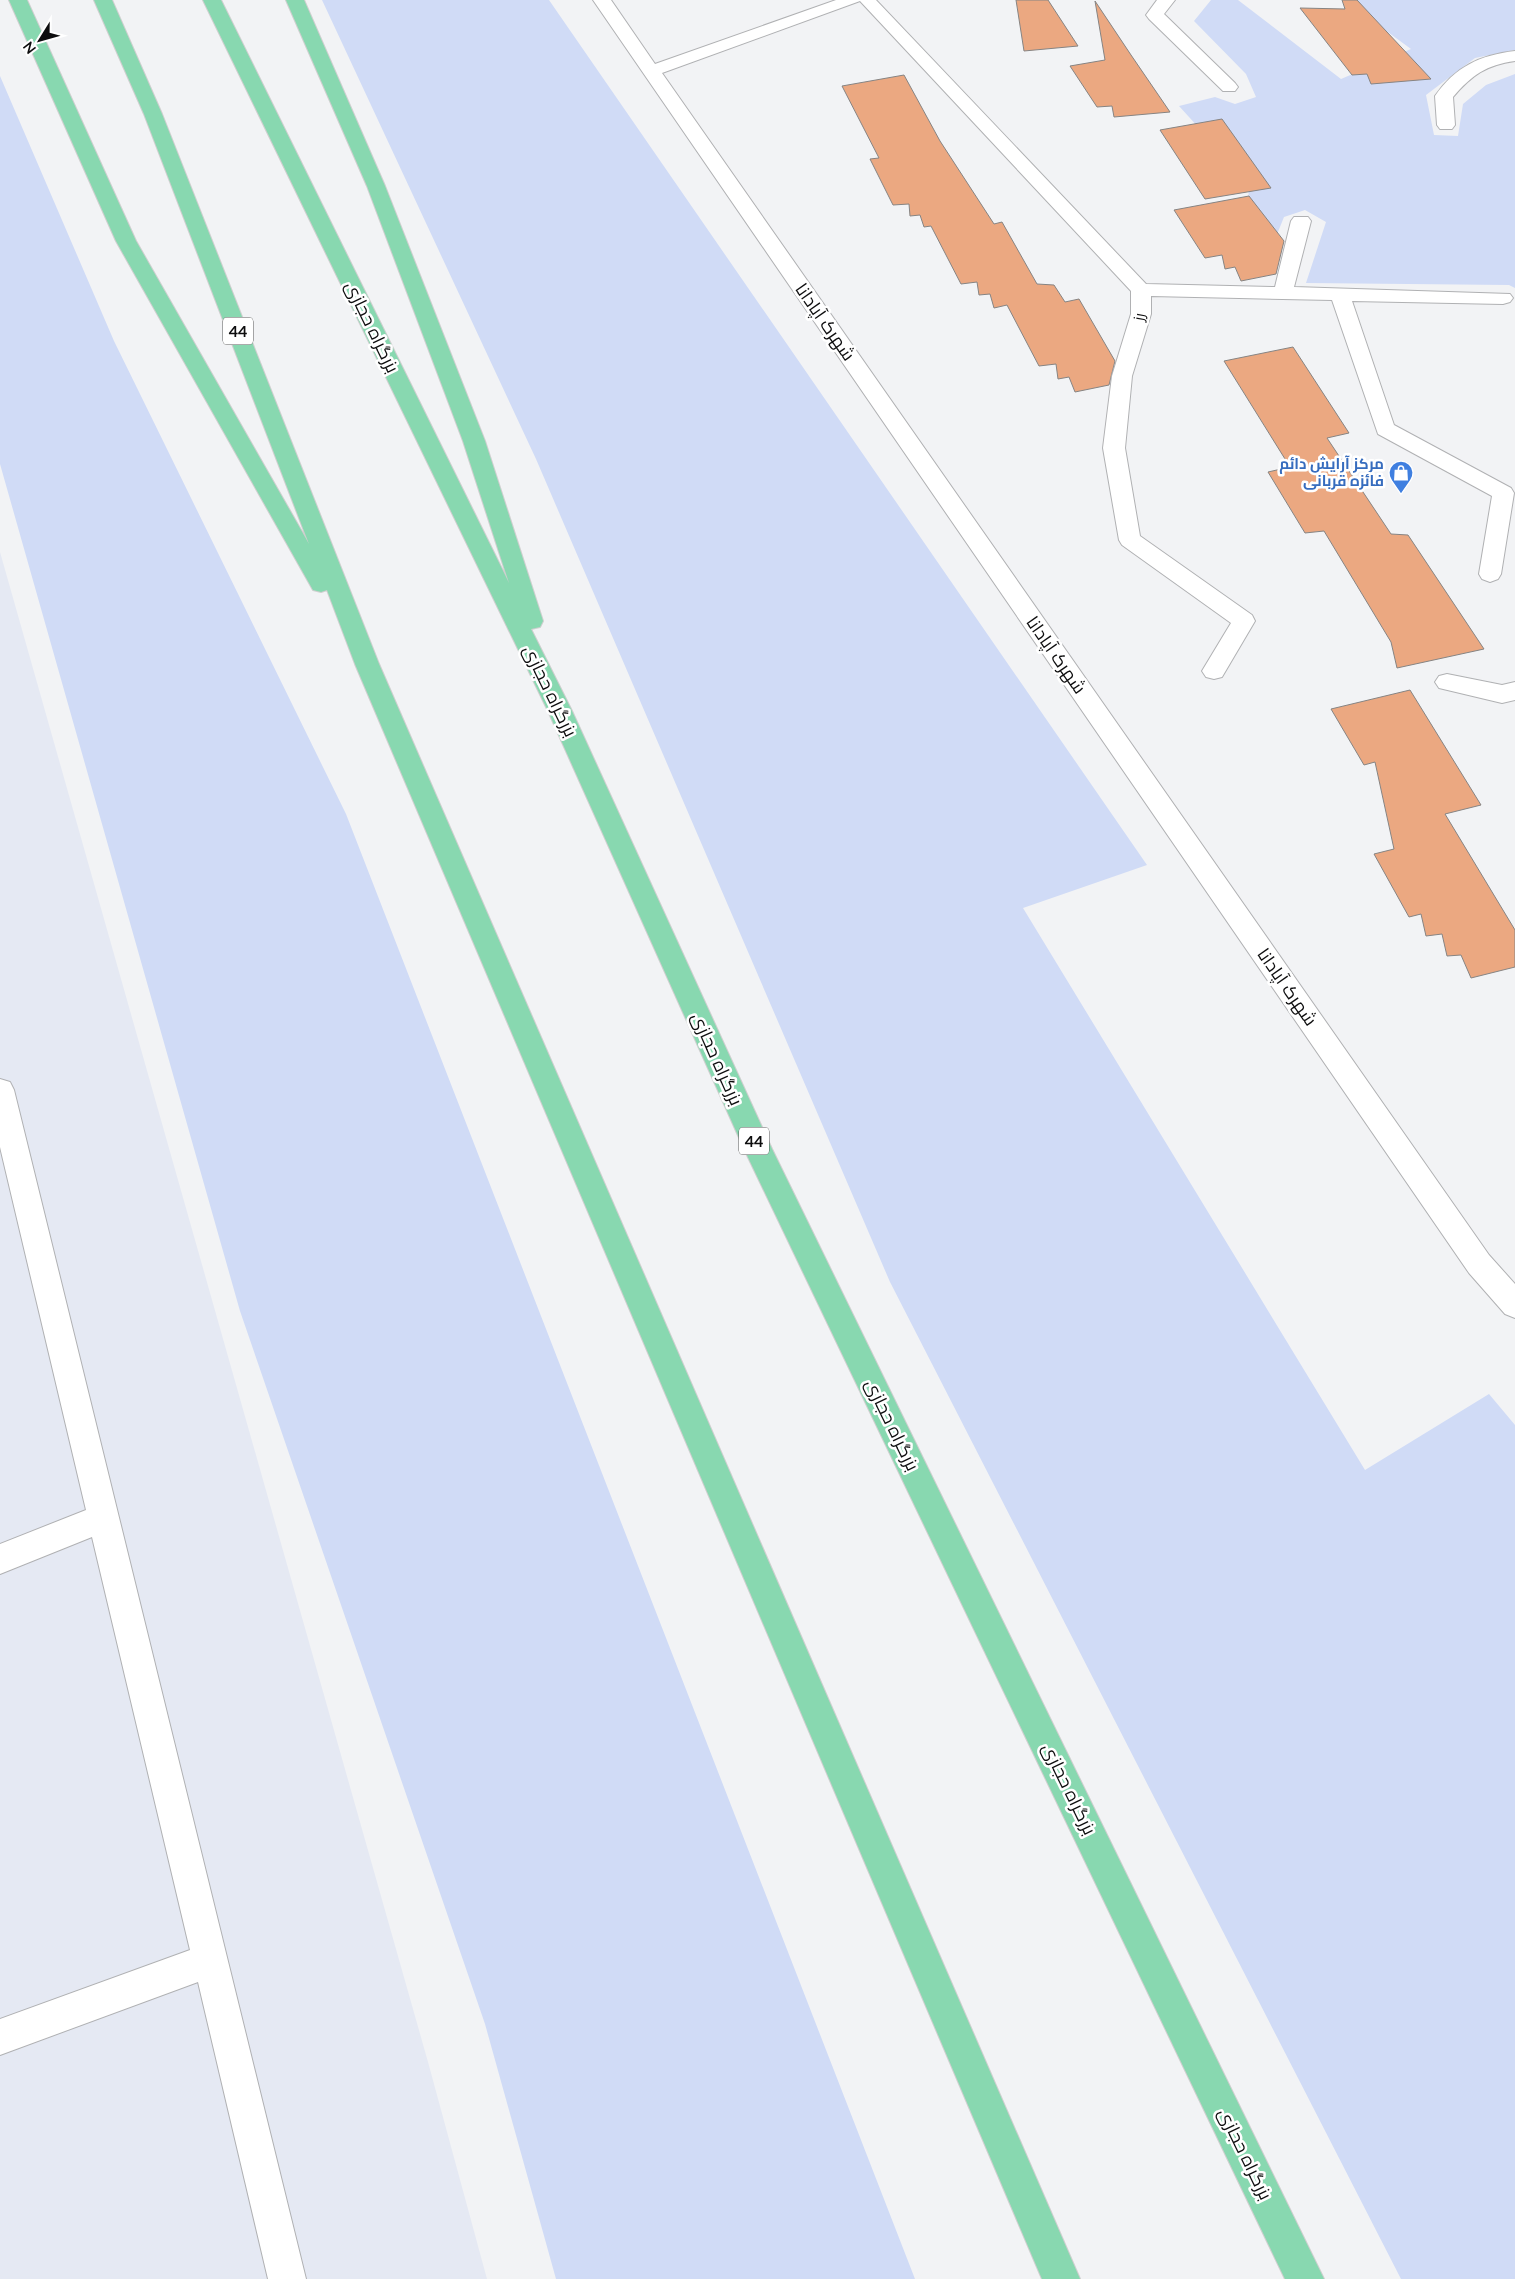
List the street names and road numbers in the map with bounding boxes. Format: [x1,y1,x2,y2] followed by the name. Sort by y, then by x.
[340,277,405,377] street label: بزرگراه حجازی
[790,278,860,366] street label: شهرک آپادانا
[1128,311,1149,324] street label: رز
[223,318,253,344] road number: 44
[1021,611,1091,699] street label: شهرک آپادانا
[518,641,583,741] street label: بزرگراه حجازی
[1252,943,1322,1031] street label: شهرک آپادانا
[687,1009,748,1109] street label: بزرگراه حجازی
[739,1128,769,1154] road number: 44
[860,1375,925,1475] street label: بزرگراه حجازی
[1037,1739,1102,1839] street label: بزرگراه حجازی
[1213,2104,1278,2204] street label: بزرگراه حجازی

